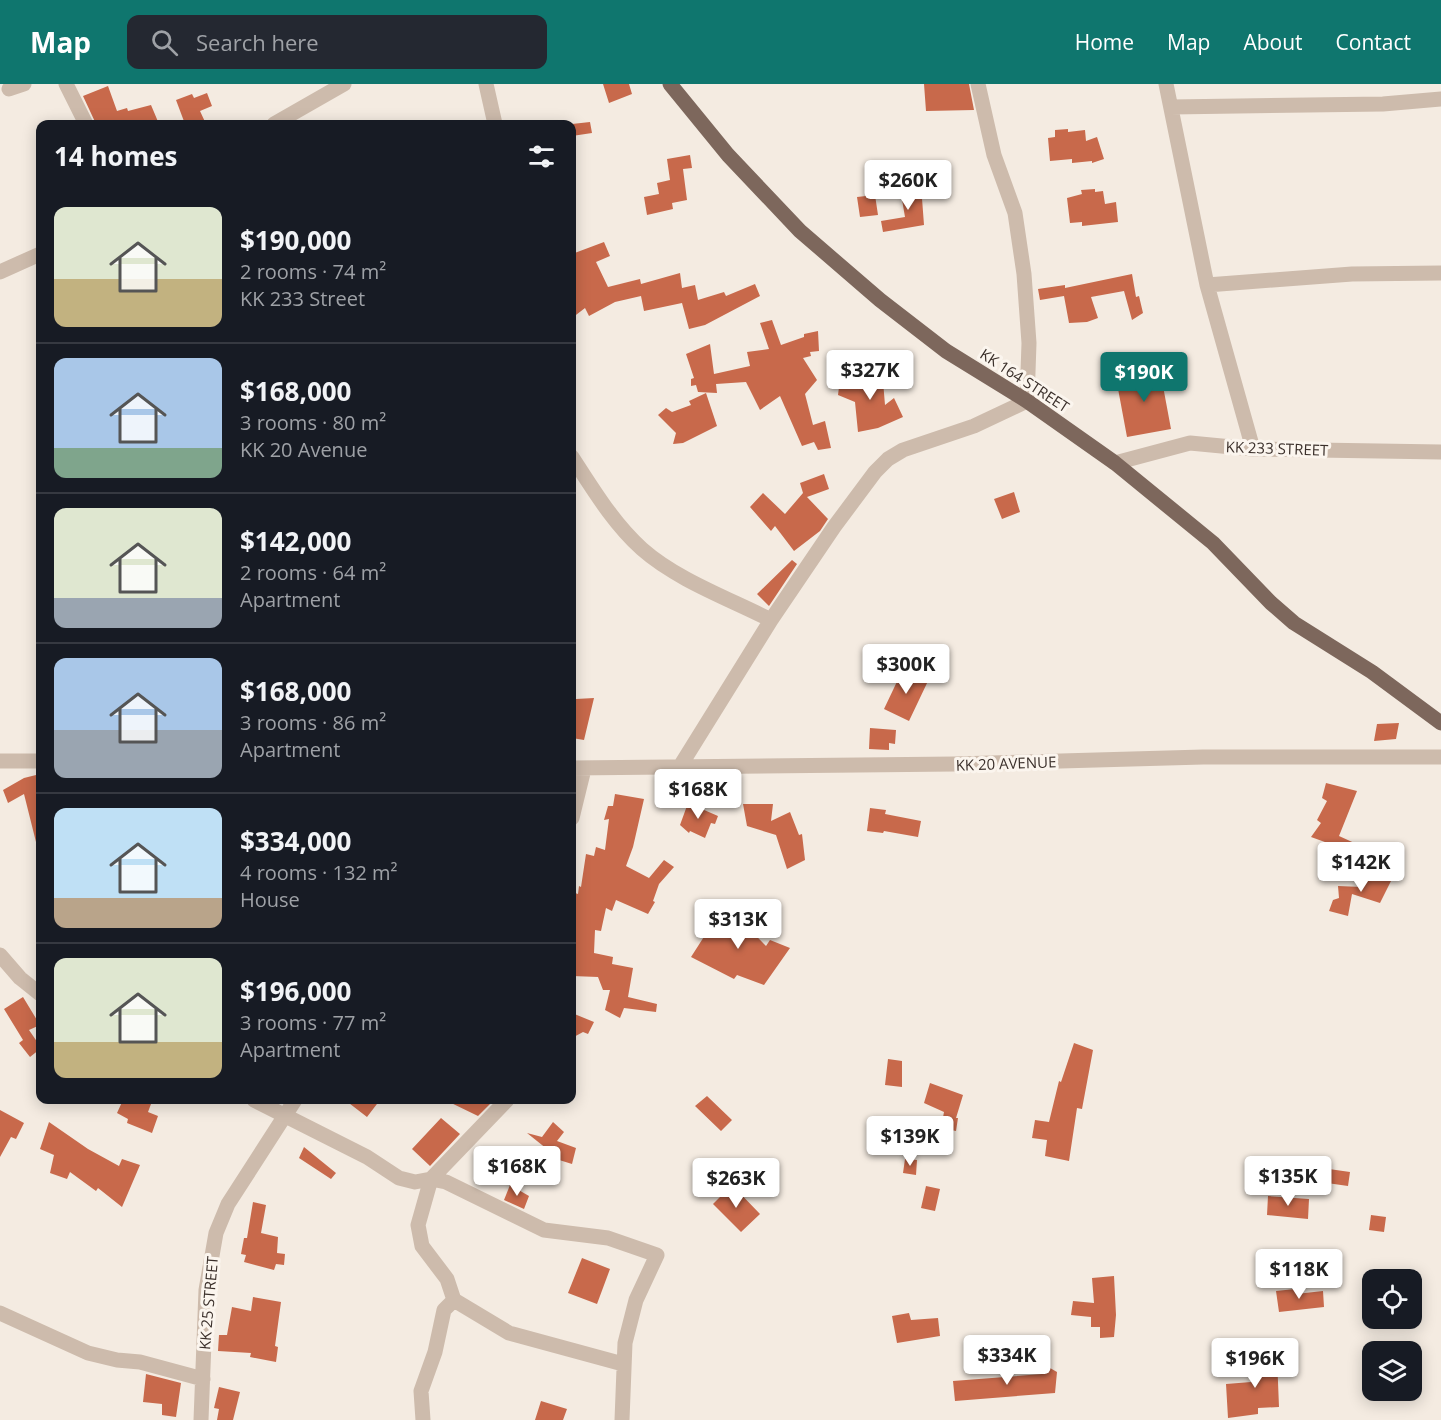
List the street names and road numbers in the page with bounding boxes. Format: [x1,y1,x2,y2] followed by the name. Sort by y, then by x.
[977,344,1074,417] street label: KK 164 STREET
[1225,436,1329,460] street label: KK 233 STREET
[955,751,1057,775] street label: KK 20 AVENUE
[194,1255,222,1351] street label: KK 25 STREET

